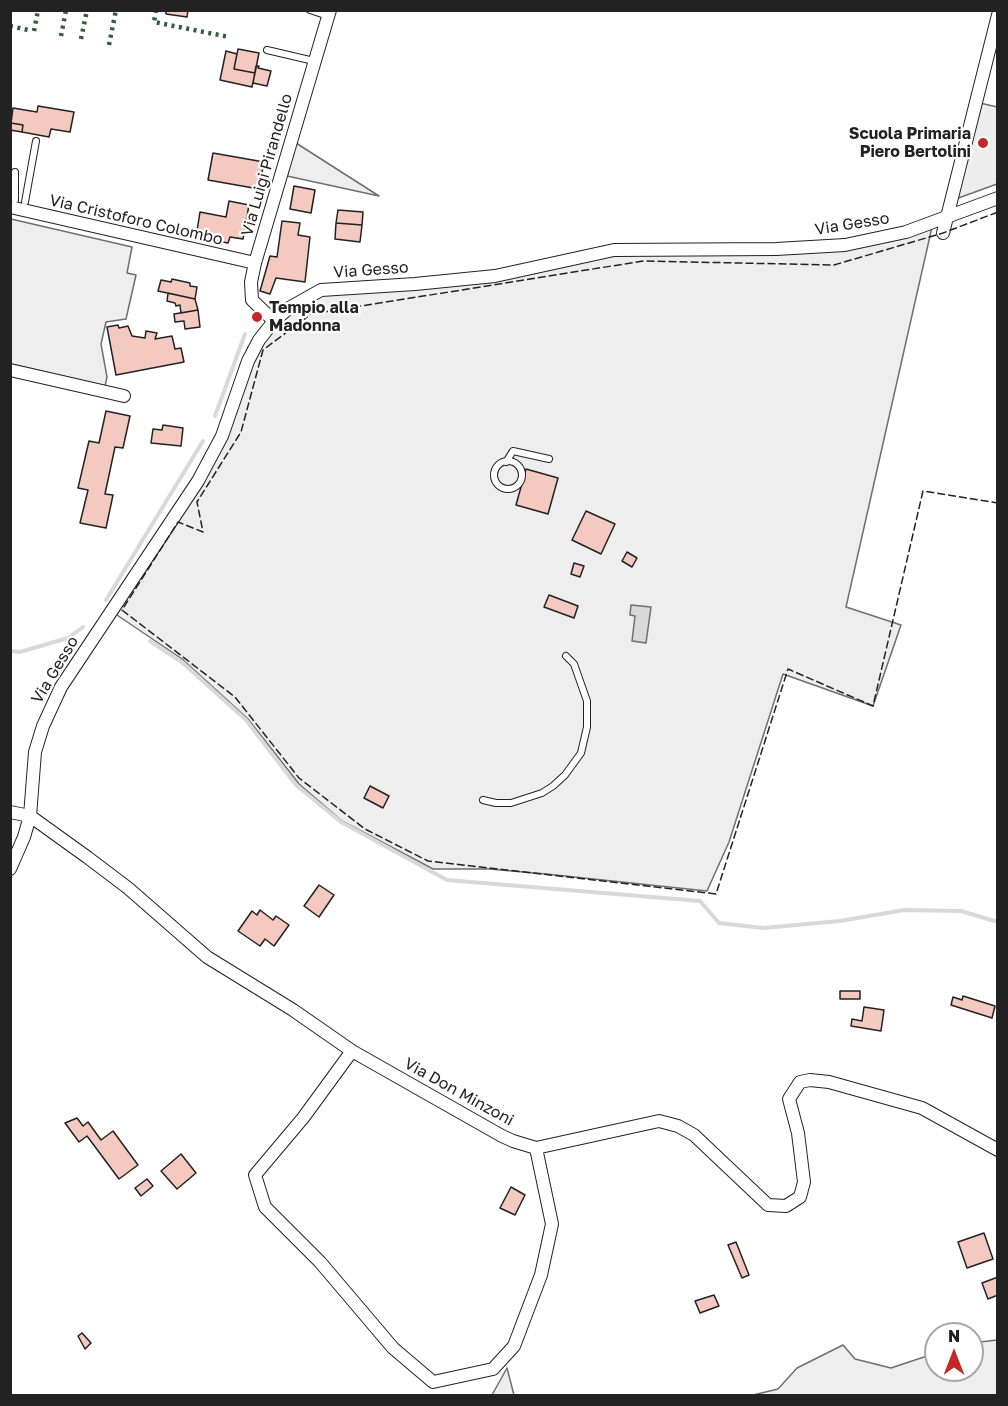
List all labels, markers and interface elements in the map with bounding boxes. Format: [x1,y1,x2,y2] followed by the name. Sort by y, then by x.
[237,91,297,239] street label: Via Luigi Pirandello
[849,124,971,162] place label: Scuola Primaria Piero Bertolini
[976,136,990,150] marker: Scuola Primaria Piero Bertolini
[47,191,225,249] street label: Via Cristoforo Colombo
[813,209,891,239] street label: Via Gesso
[333,258,409,282] street label: Via Gesso
[269,298,359,336] place label: Tempio alla Madonna
[250,310,264,324] marker: Tempio alla Madonna
[27,633,83,707] street label: Via Gesso
[401,1054,517,1130] street label: Via Don Minzoni
[924,1322,984,1382] north arrow
[948,1326,960,1346] text: N

